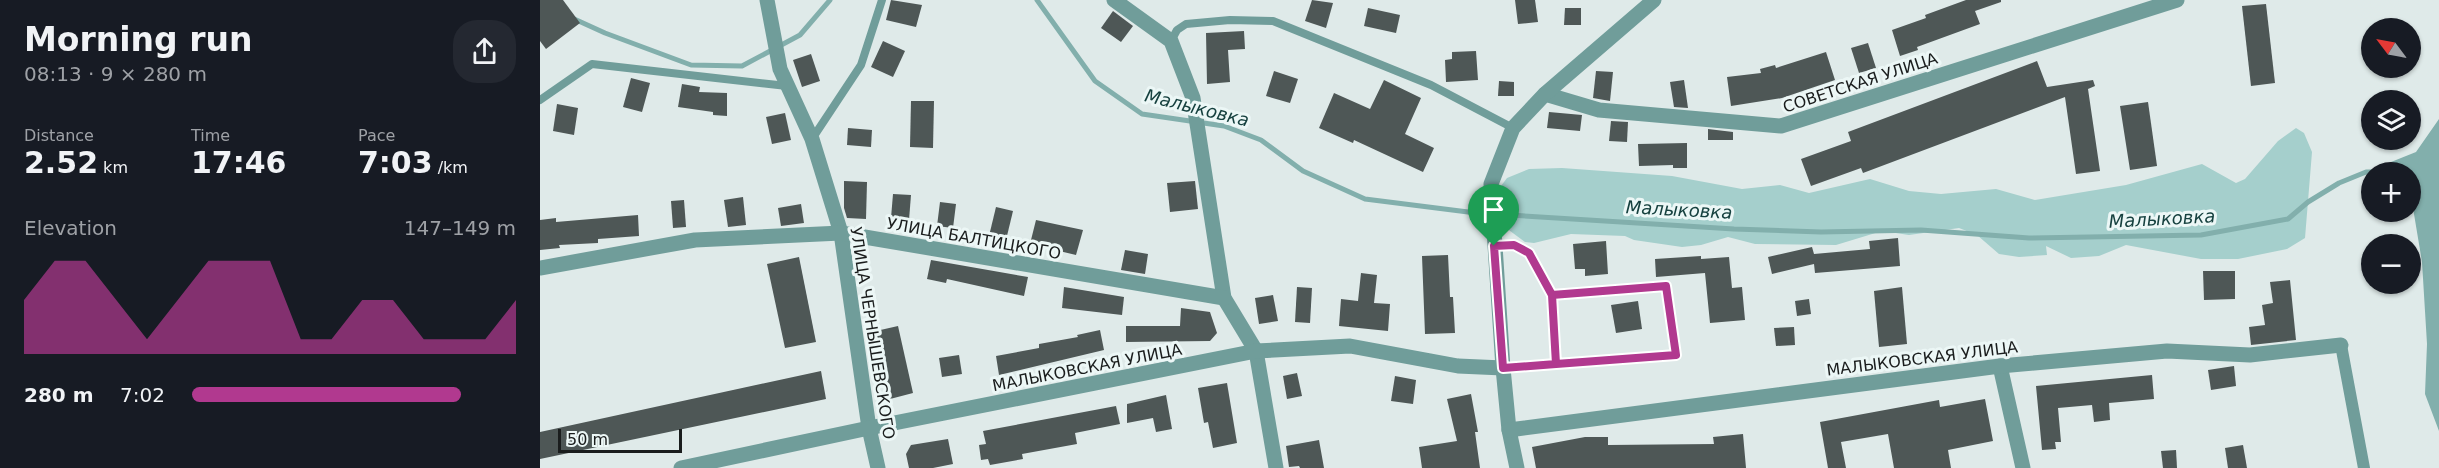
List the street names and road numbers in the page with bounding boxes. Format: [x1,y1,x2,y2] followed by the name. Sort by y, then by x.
[1780,48,1940,116] street label: СОВЕТСКАЯ УЛИЦА
[885,214,1063,263] street label: УЛИЦА БАЛТИЦКОГО
[846,226,899,441] street label: УЛИЦА ЧЕРНЫШЕВСКОГО
[1825,337,2019,380] street label: МАЛЫКОВСКАЯ УЛИЦА
[991,340,1184,395] street label: МАЛЫКОВСКАЯ УЛИЦА

